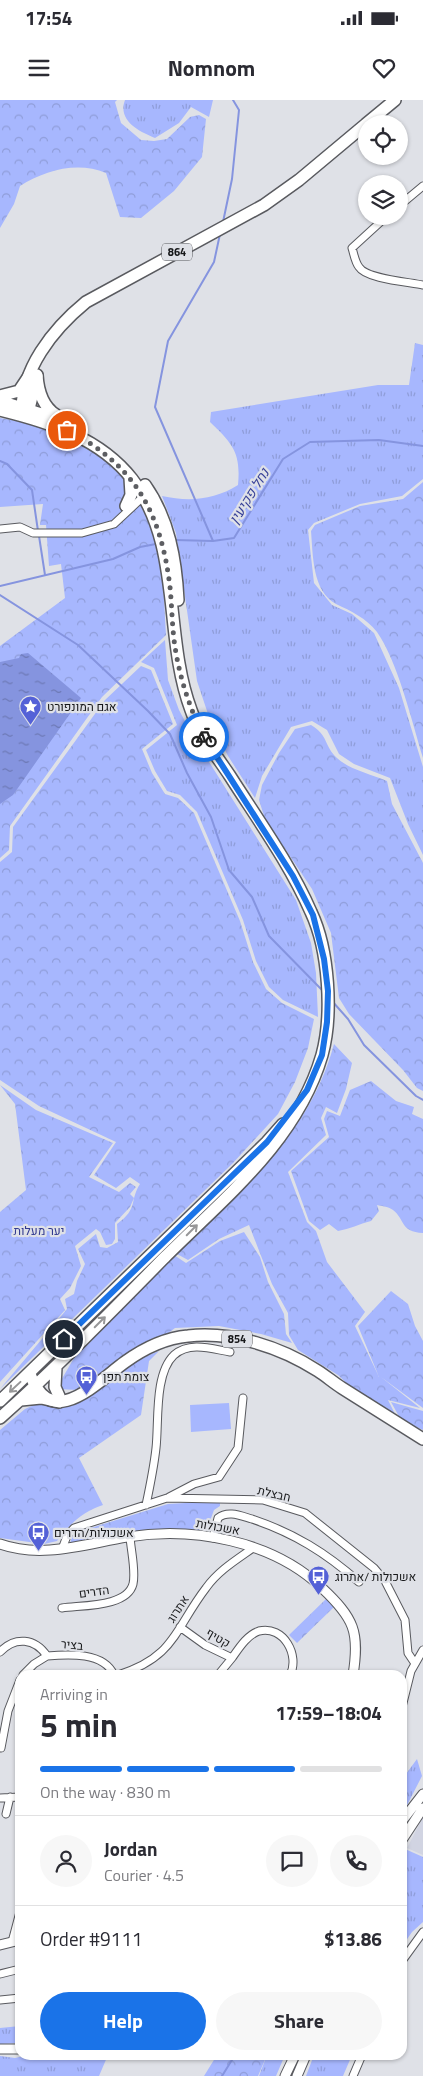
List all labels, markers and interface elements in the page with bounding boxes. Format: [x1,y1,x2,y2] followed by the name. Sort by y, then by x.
[25,3,72,32] text: 17:54
[168,51,255,85] text: Nomnom
[25,54,53,82] icon: menu
[370,54,398,82] icon: heart
[358,115,408,225] map controls
[358,115,408,165] button: locate
[358,175,408,225] button: layers
[162,244,192,260] road number: 864
[46,409,88,451] pin
[53,416,81,444] icon: bag
[223,463,274,528] water label: נחל פקיעין
[19,695,43,726] place icon: אגם המונפורט
[47,697,117,716] place label: אגם המונפורט
[179,712,229,762] courier
[190,723,218,751] icon: bike
[14,1221,64,1240] park label: יער מעלות
[186,1224,198,1236] one-way arrow
[94,1316,106,1329] one-way arrow
[43,1318,85,1360] pin
[50,1325,78,1353] icon: home
[222,1330,252,1348] road number: 854
[75,1365,99,1396] bus stop icon: צומת תפן
[103,1367,150,1386] place label: צומת תפן
[8,1381,21,1393] one-way arrow
[255,1480,293,1507] street label: חבצלת
[195,1513,242,1540] street label: אשכולות
[26,1521,50,1552] bus stop icon: אשכולות/הדרים
[54,1523,134,1542] place label: אשכולות/הדרים
[307,1565,331,1596] bus stop icon: אשכולות /אתרוג
[335,1567,417,1586] place label: אשכולות /אתרוג
[78,1580,110,1603] street label: הדרים
[162,1591,194,1626] street label: אתרוג
[202,1623,234,1652] street label: קטיף
[60,1634,85,1655] street label: בציר
[40,1682,108,1706] text: Arriving in
[275,1698,382,1727] text: 17:59–18:04
[40,1701,118,1749] text: 5 min
[40,1780,171,1804] text: On the way · 830 m
[104,1834,157,1863] text: Jordan
[40,1835,92,1887] button: person
[266,1835,318,1887] button: chat
[330,1835,382,1887] button: phone
[104,1863,184,1887] text: Courier · 4.5
[40,1924,142,1953] text: Order #9111
[324,1924,382,1953] text: $13.86
[40,1992,206,2050] button: Help
[216,1992,382,2050] button: Share

